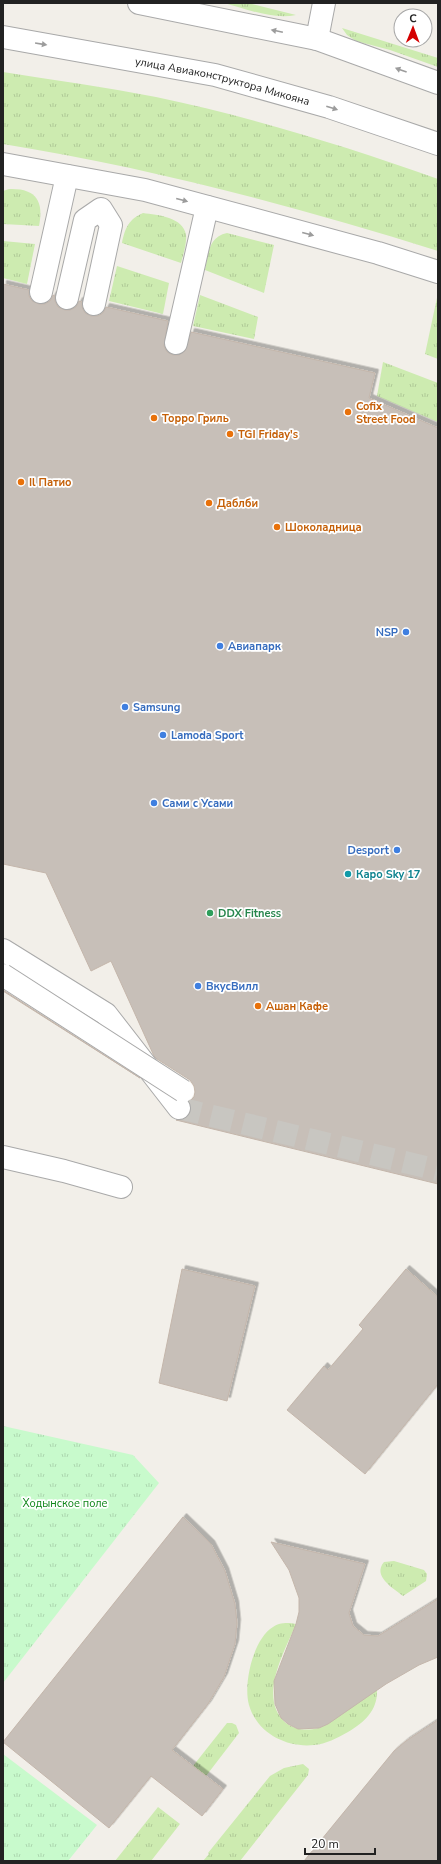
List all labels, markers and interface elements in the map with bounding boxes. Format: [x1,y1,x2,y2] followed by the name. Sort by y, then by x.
[393,8,433,48] north arrow
[409,11,418,26] text: С
[271,28,284,34] one-way arrow
[35,41,48,47] one-way arrow
[134,53,312,109] street label: улица Авиаконструктора Микояна
[395,66,407,72] one-way arrow
[326,105,338,111] one-way arrow
[176,197,188,203] one-way arrow
[302,231,314,237] one-way arrow
[356,399,416,427] place label: Cofix Street Food
[343,407,353,417] marker: Cofix Street Food
[162,411,229,426] place label: Торро Гриль
[149,413,159,423] marker: Торро Гриль
[238,427,298,442] place label: TGI Friday's
[225,429,235,439] marker: TGI Friday's
[29,475,72,490] place label: Il Патио
[16,477,26,487] marker: Il Патио
[217,496,258,511] place label: Даблби
[204,498,214,508] marker: Даблби
[285,520,362,535] place label: Шоколадница
[272,522,282,532] marker: Шоколадница
[376,625,398,640] place label: NSP
[401,627,411,637] marker: NSP
[228,639,282,654] place label: Авиапарк
[215,641,225,651] marker: Авиапарк
[133,700,180,715] place label: Samsung
[120,702,130,712] marker: Samsung
[171,728,244,743] place label: Lamoda Sport
[158,730,168,740] marker: Lamoda Sport
[162,796,233,811] place label: Сами с Усами
[149,798,159,808] marker: Сами с Усами
[348,843,390,858] place label: Desport
[392,845,402,855] marker: Desport
[356,867,420,882] place label: Каро Sky 17
[343,869,353,879] marker: Каро Sky 17
[218,906,281,921] place label: DDX Fitness
[205,908,215,918] marker: DDX Fitness
[206,979,258,994] place label: ВкусВилл
[193,981,203,991] marker: ВкусВилл
[266,999,328,1014] place label: Ашан Кафе
[253,1001,263,1011] marker: Ашан Кафе
[22,1496,108,1511] park label: Ходынское поле
[305,1830,375,1856] scale bar
[311,1836,339,1852] text: 20 m

